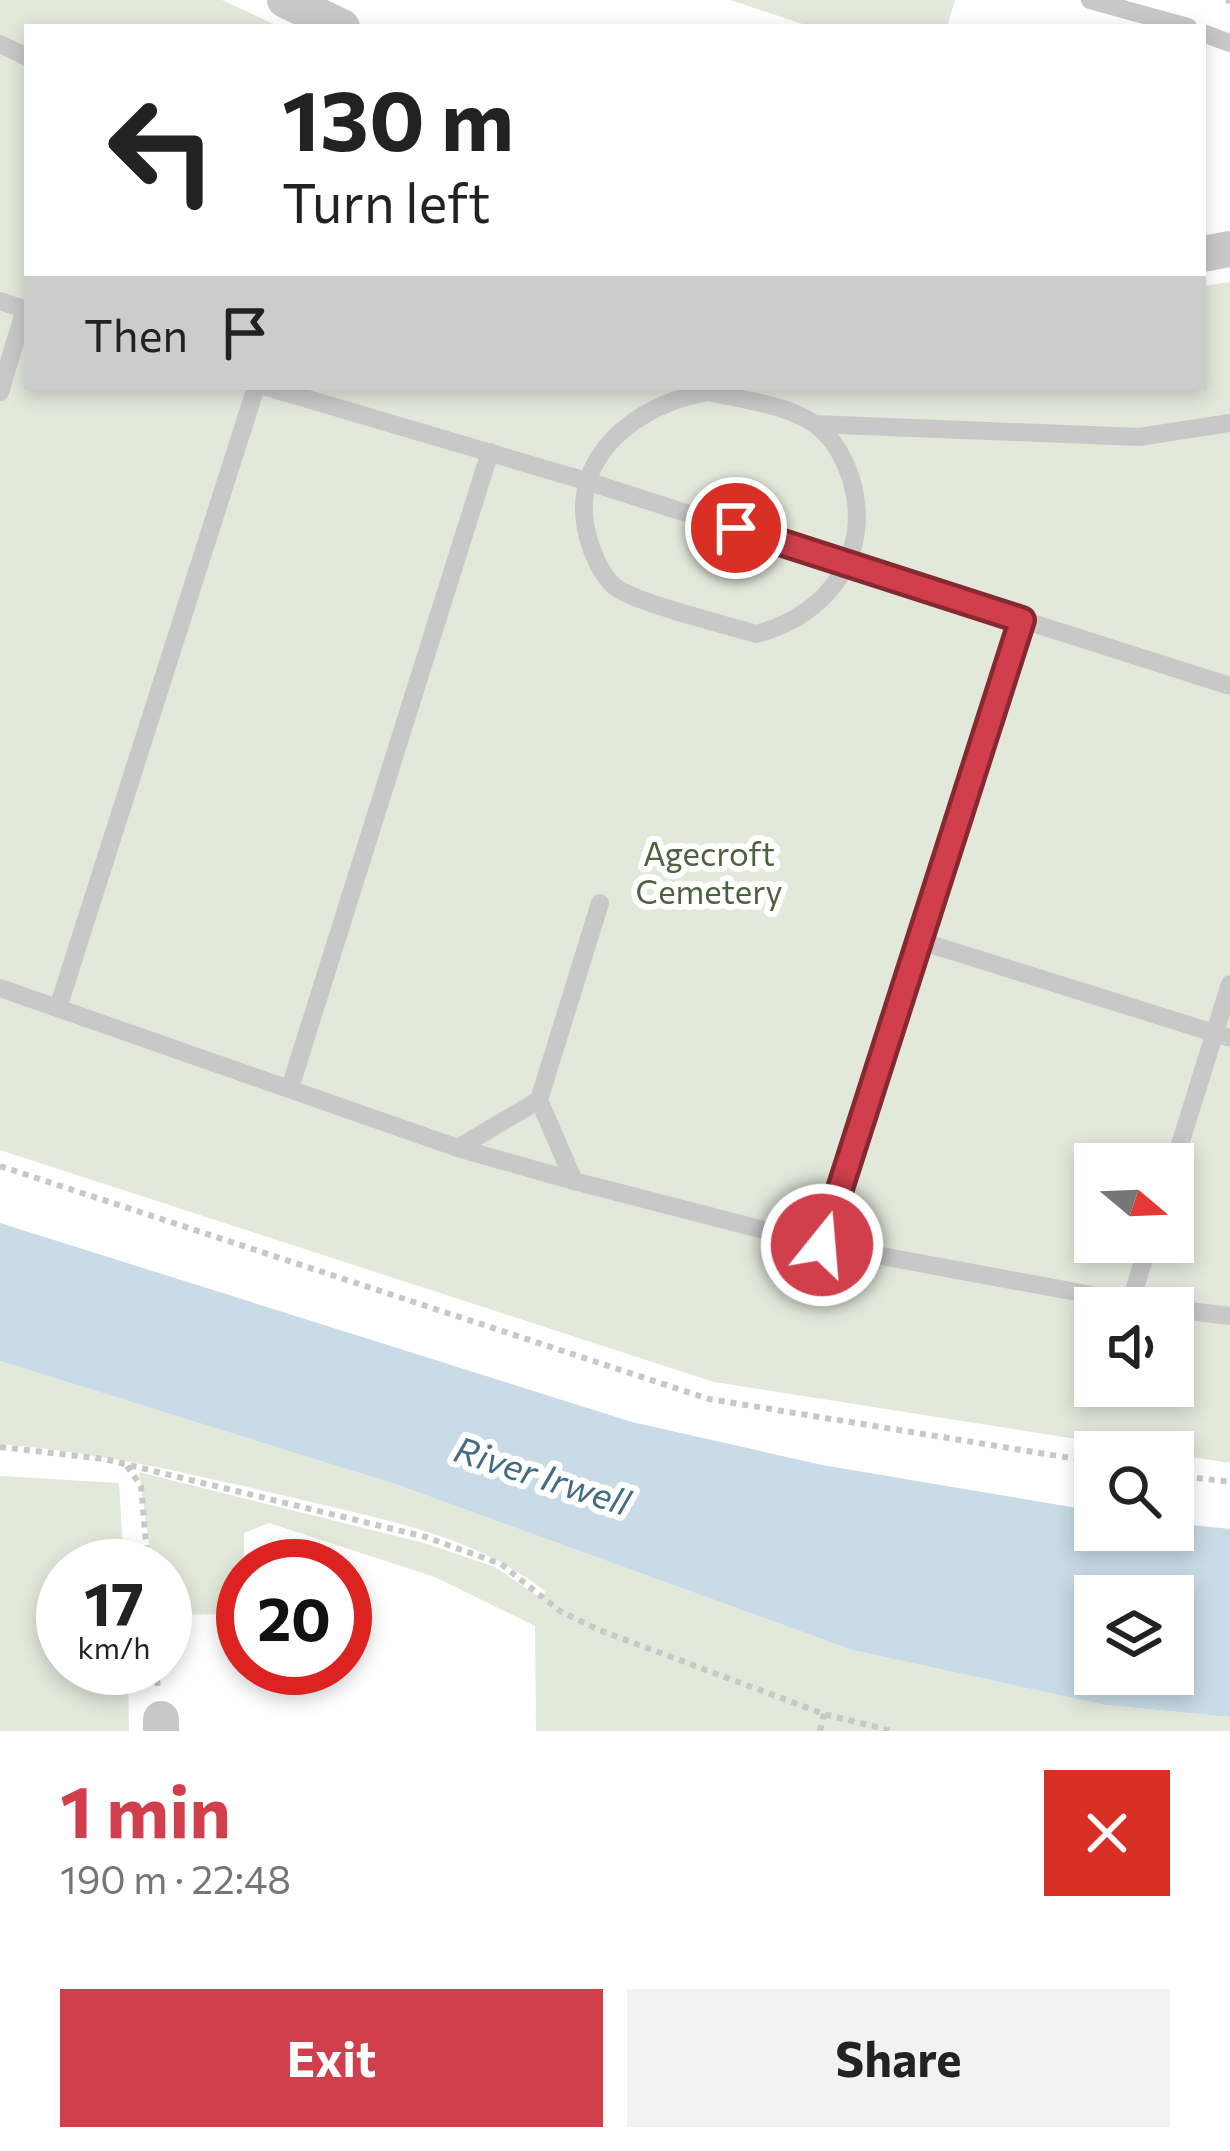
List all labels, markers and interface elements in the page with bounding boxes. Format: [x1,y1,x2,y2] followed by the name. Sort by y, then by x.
[282,66,514,168] text: 130 m
[84,72,240,228] icon: left
[282,168,490,234] text: Turn left
[212,300,278,366] icon: arrive
[84,306,188,361] text: Then
[685,477,787,579] pin
[703,495,769,561] icon: arrive
[636,832,782,911] park label: Agecroft Cemetery
[1074,1143,1194,1263] north arrow
[1074,1143,1194,1695] map controls
[759,1182,885,1308] position arrow
[1074,1287,1194,1407] button: sound
[450,1425,637,1523] water label: River Irwell
[1074,1431,1194,1551] button: search
[216,1539,372,1695] speed limit sign: 20
[84,1565,144,1638] text: 17
[1074,1575,1194,1695] button: layers
[78,1628,150,1665] text: km/h
[60,1765,231,1853] text: 1 min
[1044,1770,1170,1896] button: close
[60,1854,291,1902] text: 190 m · 22:48
[60,1989,603,2127] button: Exit
[627,1989,1170,2127] button: Share

